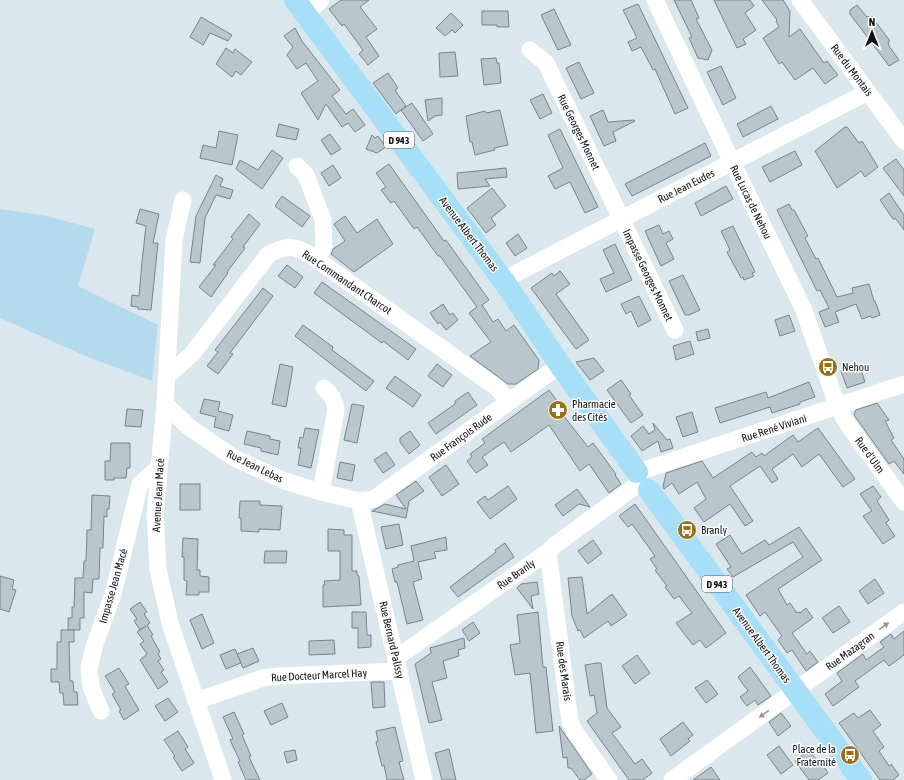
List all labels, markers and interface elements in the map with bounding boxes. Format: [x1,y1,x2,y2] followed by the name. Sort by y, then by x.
[852,12,892,52] north arrow
[869,16,875,28] text: N
[829,42,875,98] street label: Rue du Montais
[556,92,602,172] street label: Rue Georges Monnet
[384,132,414,148] road number: D 943
[728,163,774,241] street label: Rue Lucas de Nehou
[656,167,716,205] street label: Rue Jean Eudes
[437,194,501,274] street label: Avenue Albert Thomas
[621,227,675,323] street label: Impasse Georges Monnet
[300,248,394,316] street label: Rue Commandant Charcot
[817,356,839,378] bus stop icon: Nehou
[842,361,869,373] place label: Nehou
[572,398,616,423] place label: Pharmacie des Cités
[547,399,569,421] pharmacy icon: Pharmacie des Cités
[428,411,494,463] street label: Rue François Rude
[740,412,808,444] street label: Rue René Viviani
[853,435,887,475] street label: Rue d'Ulm
[225,447,285,485] street label: Rue Jean Lebas
[150,458,166,532] street label: Avenue Jean Macé
[676,519,698,541] bus stop icon: Branly
[701,524,727,536] place label: Branly
[97,547,129,625] street label: Impasse Jean Macé
[495,556,538,591] street label: Rue Branly
[702,576,732,592] road number: D 943
[377,600,407,680] street label: Rue Bernard Palissy
[731,605,793,685] street label: Avenue Albert Thomas
[878,622,889,631] one-way arrow
[823,629,877,673] street label: Rue Mazagran
[554,640,574,702] street label: Rue des Marais
[271,666,368,684] street label: Rue Docteur Marcel Hay
[759,709,770,718] one-way arrow
[792,743,836,768] place label: Place de la Fraternité
[839,744,861,766] bus stop icon: Place de la Fraternité

